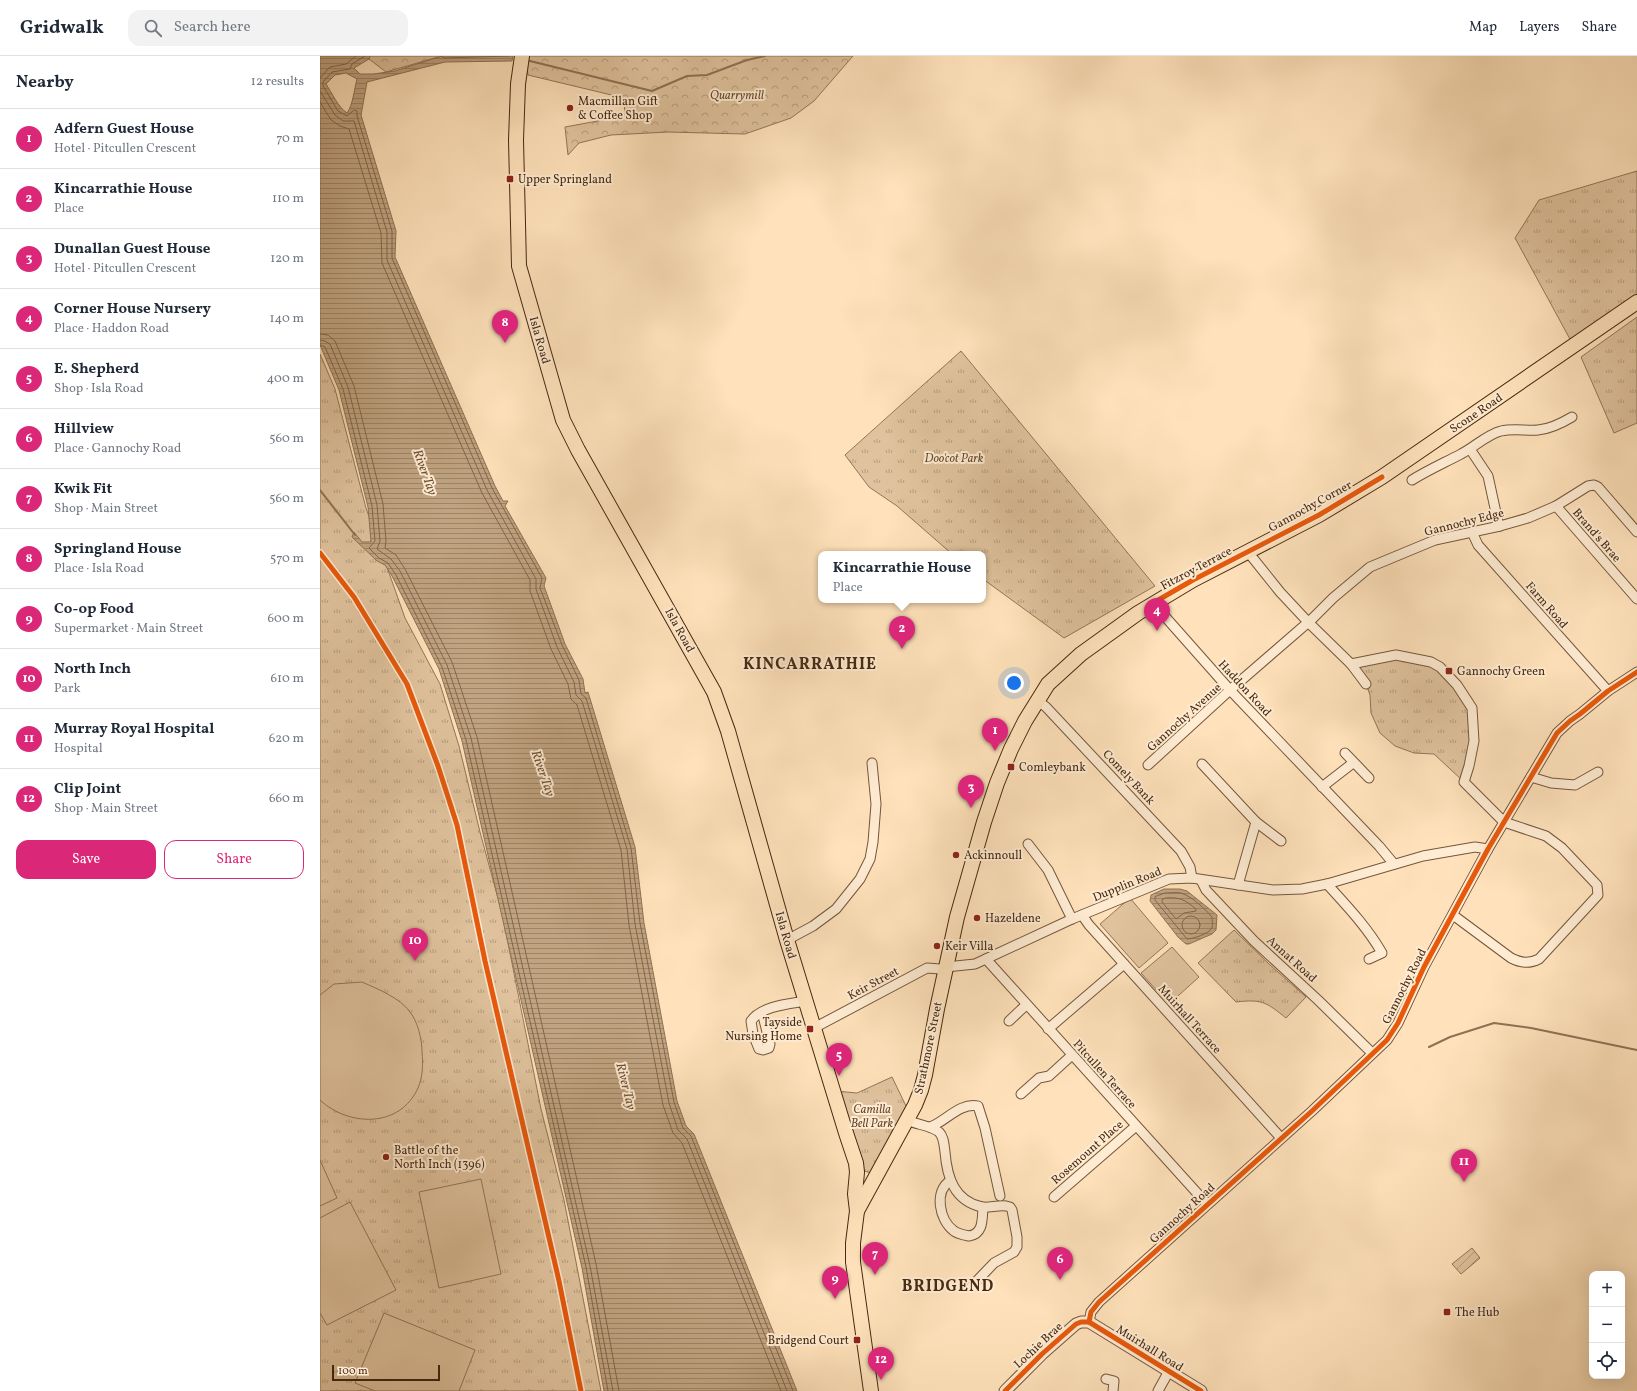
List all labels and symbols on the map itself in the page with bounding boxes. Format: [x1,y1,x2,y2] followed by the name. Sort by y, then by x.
[710,88,764,104] park label: Quarrymill
[578,94,658,124] place label: Macmillan Gift & Coffee Shop
[565,103,575,113] marker: Macmillan Gift & Coffee Shop
[518,172,612,188] place label: Upper Springland
[505,174,515,184] marker: Upper Springland
[492,310,518,343] pin: 8
[525,315,553,366] street label: Isla Road
[1447,390,1506,437] street label: Scone Road
[407,447,441,498] water label: River Tay
[925,451,984,467] park label: Doo'cot Park
[1266,477,1355,536] street label: Gannochy Corner
[1423,505,1506,541] street label: Gannochy Edge
[1568,505,1624,566] street label: Brand's Brae
[1158,543,1235,594] street label: Fitzroy Terrace
[1521,579,1571,633] street label: Farm Road
[1144,598,1170,631] pin: 4
[660,605,698,656] street label: Isla Road
[889,616,915,649] pin: 2
[743,654,877,676] district label: KINCARRATHIE
[1214,657,1275,720] street label: Haddon Road
[1457,664,1545,680] place label: Gannochy Green
[1444,666,1454,676] marker: Gannochy Green
[1004,673,1024,693] your location
[1144,680,1226,755] street label: Gannochy Avenue
[982,718,1008,751] pin: 1
[1099,747,1158,809] street label: Comely Bank
[526,748,558,799] water label: River Tay
[1019,760,1086,776] place label: Comleybank
[1006,762,1016,772] marker: Comleybank
[958,775,984,808] pin: 3
[964,848,1022,864] place label: Ackinnoull
[951,850,961,860] marker: Ackinnoull
[1091,864,1164,906] street label: Dupplin Road
[771,910,799,961] street label: Isla Road
[985,911,1041,927] place label: Hazeldene
[972,913,982,923] marker: Hazeldene
[402,928,428,961] pin: 10
[1263,933,1320,987] street label: Annat Road
[945,939,993,955] place label: Keir Villa
[932,941,942,951] marker: Keir Villa
[1379,946,1431,1027] street label: Gannochy Road
[845,964,902,1004] street label: Keir Street
[1154,982,1225,1058] street label: Muirhall Terrace
[911,1000,947,1096] street label: Strathmore Street
[725,1015,802,1045] place label: Tayside Nursing Home
[805,1024,815,1034] marker: Tayside Nursing Home
[1069,1037,1140,1113] street label: Pitcullen Terrace
[826,1043,852,1076] pin: 5
[611,1061,640,1112] water label: River Tay
[851,1102,894,1132] park label: Camilla Bell Park
[1048,1117,1127,1188] street label: Rosemount Place
[394,1143,485,1173] place label: Battle of the North Inch (1396)
[1451,1149,1477,1182] pin: 11
[381,1152,391,1162] marker: Battle of the North Inch (1396)
[1147,1180,1219,1247] street label: Gannochy Road
[862,1242,888,1275] pin: 7
[1047,1247,1073,1280] pin: 6
[822,1266,848,1299] pin: 9
[902,1276,994,1298] district label: BRIDGEND
[1455,1305,1500,1321] place label: The Hub
[1442,1307,1452,1317] marker: The Hub
[1011,1319,1067,1372] street label: Lochie Brae
[1113,1322,1186,1376] street label: Muirhall Road
[768,1333,849,1349] place label: Bridgend Court
[852,1335,862,1345] marker: Bridgend Court
[868,1347,894,1380] pin: 12
[332,1363,440,1382] scale bar

